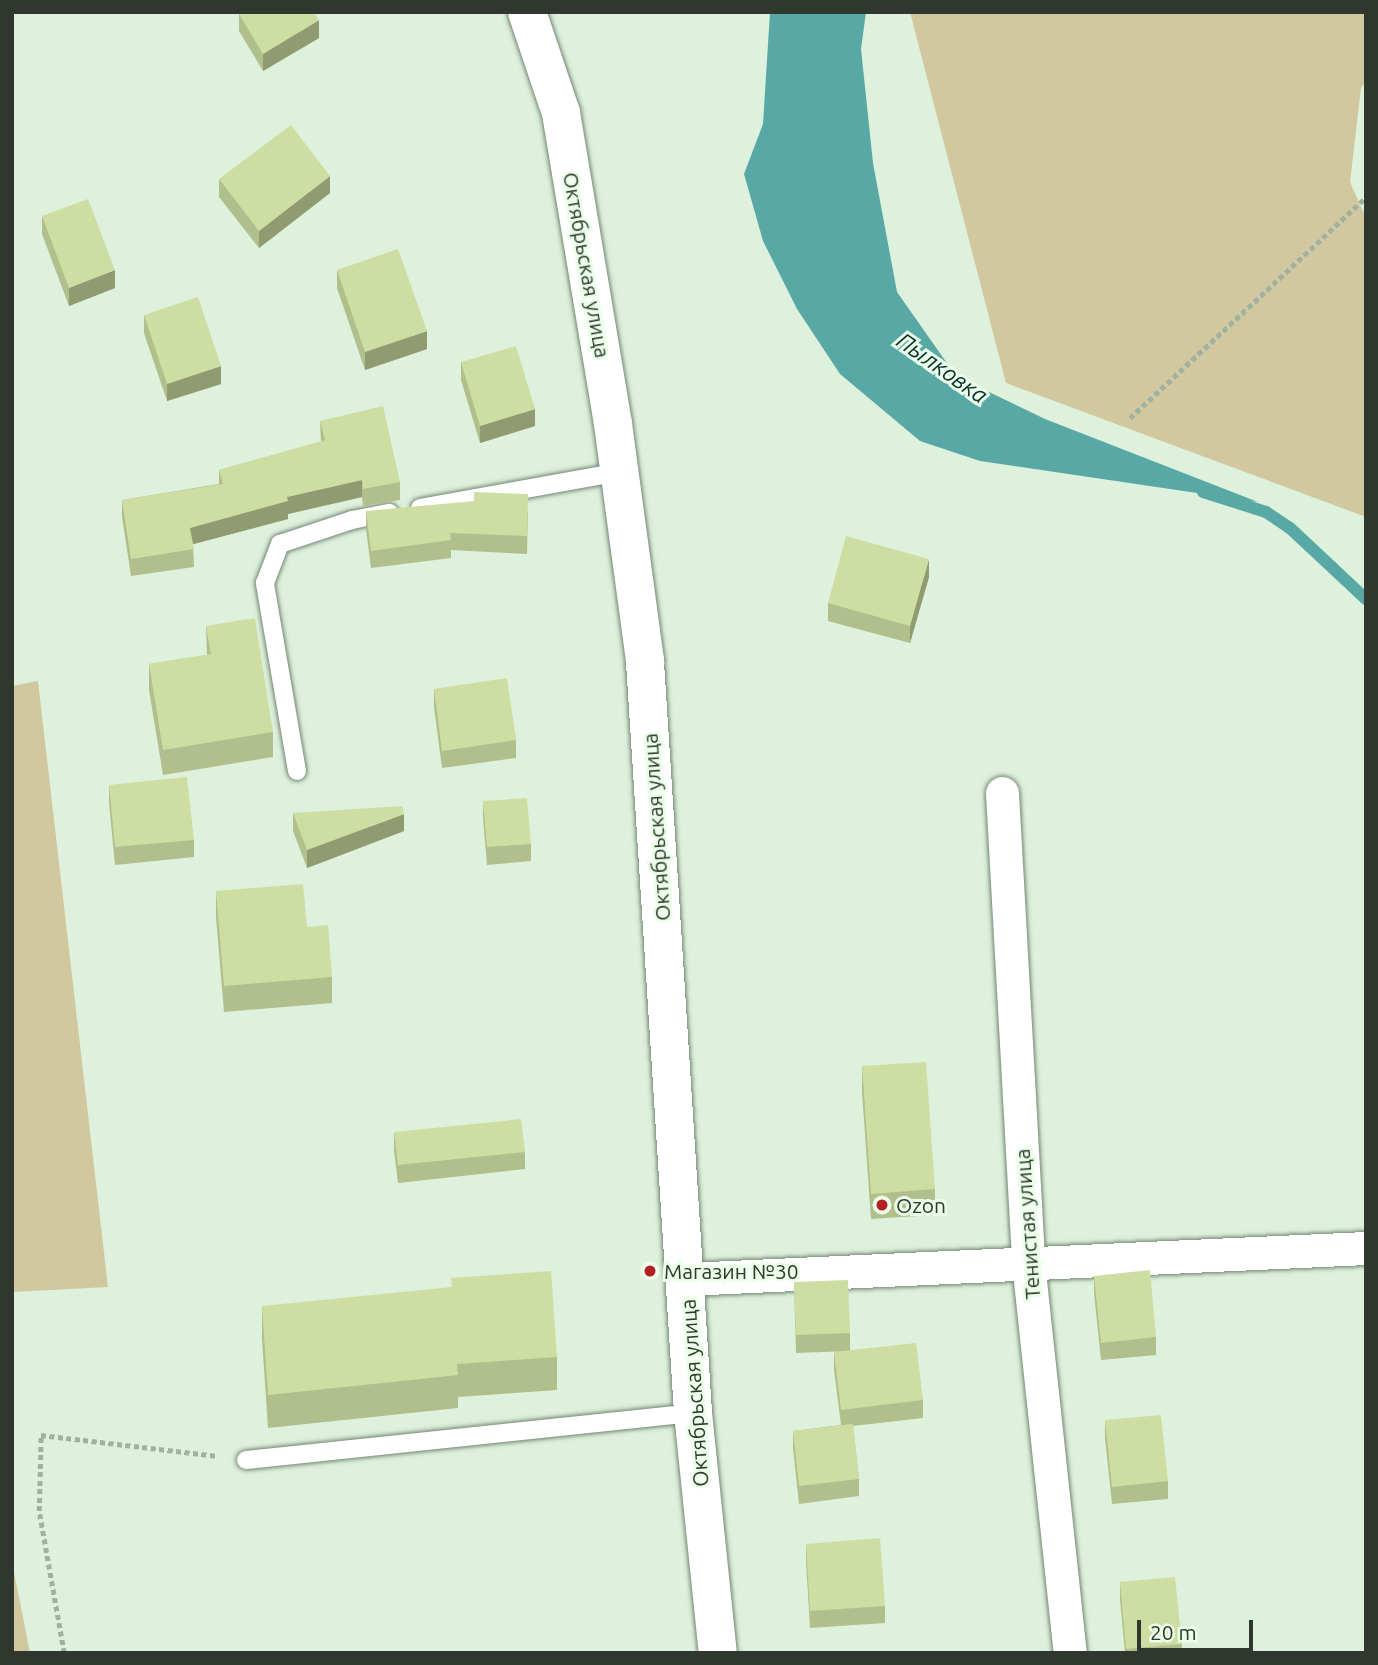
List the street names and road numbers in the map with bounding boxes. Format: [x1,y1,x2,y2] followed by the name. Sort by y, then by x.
[558,170,616,360] street label: Октябрьская улица
[637,732,675,922] street label: Октябрьская улица
[1009,1148,1045,1300] street label: Тенистая улица
[675,1298,713,1488] street label: Октябрьская улица

